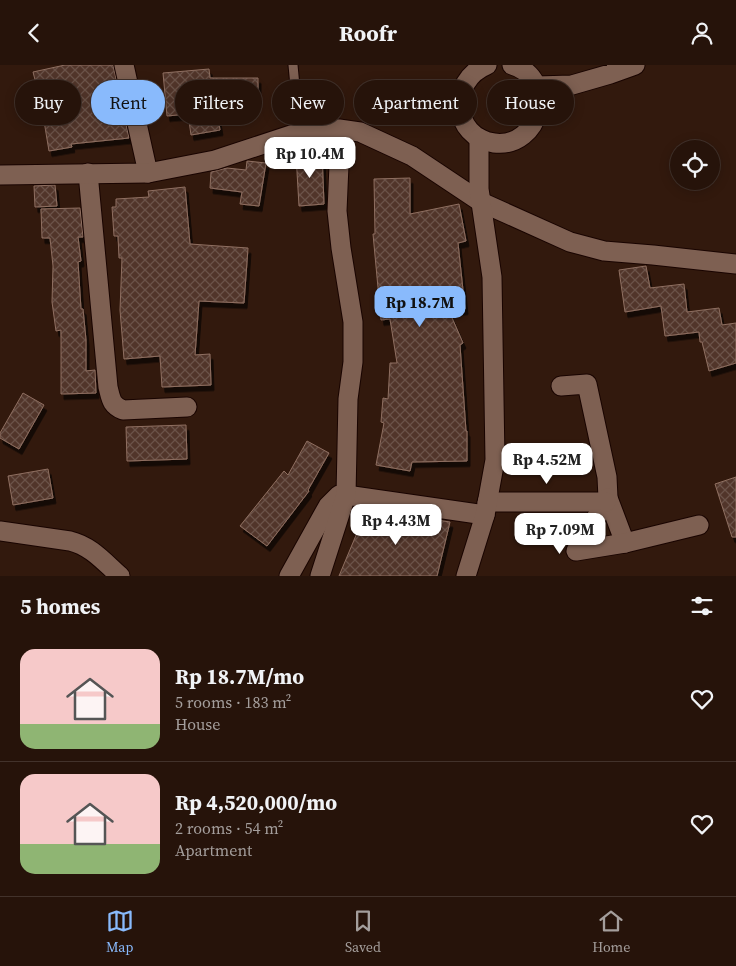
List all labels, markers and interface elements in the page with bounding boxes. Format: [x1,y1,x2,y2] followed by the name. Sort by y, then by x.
[339,18,397,48] text: Roofr
[20,19,48,47] icon: back
[688,19,716,47] icon: person
[15,80,81,125] chip: Buy
[91,80,165,125] chip: Rent
[175,80,262,125] chip: Filters
[272,80,344,125] chip: New
[354,80,477,125] chip: Apartment
[487,80,574,125] chip: House
[258,137,362,179] pin: Rp 10.4M
[670,140,720,190] map controls
[670,140,720,190] button: locate
[275,142,345,164] text: Rp 10.4M
[368,285,472,328] pin: Rp 18.7M
[385,291,455,313] text: Rp 18.7M
[495,443,599,485] pin: Rp 4.52M
[512,448,582,470] text: Rp 4.52M
[344,503,448,546] pin: Rp 4.43M
[361,509,431,531] text: Rp 4.43M
[508,513,612,555] pin: Rp 7.09M
[525,518,595,540] text: Rp 7.09M
[20,592,100,621] text: 5 homes
[688,592,716,620] icon: filters
[175,662,304,691] text: Rp 18.7M/mo
[60,669,120,729] icon: home
[688,685,716,713] icon: heart
[175,691,291,713] text: 5 rooms · 183 m²
[175,713,220,735] text: House
[175,788,337,817] text: Rp 4,520,000/mo
[60,794,120,854] icon: home
[688,810,716,838] icon: heart
[175,817,283,839] text: 2 rooms · 54 m²
[175,839,252,861] text: Apartment
[106,907,134,957] tab: Map
[345,907,381,957] tab: Saved
[592,907,630,957] tab: Home

